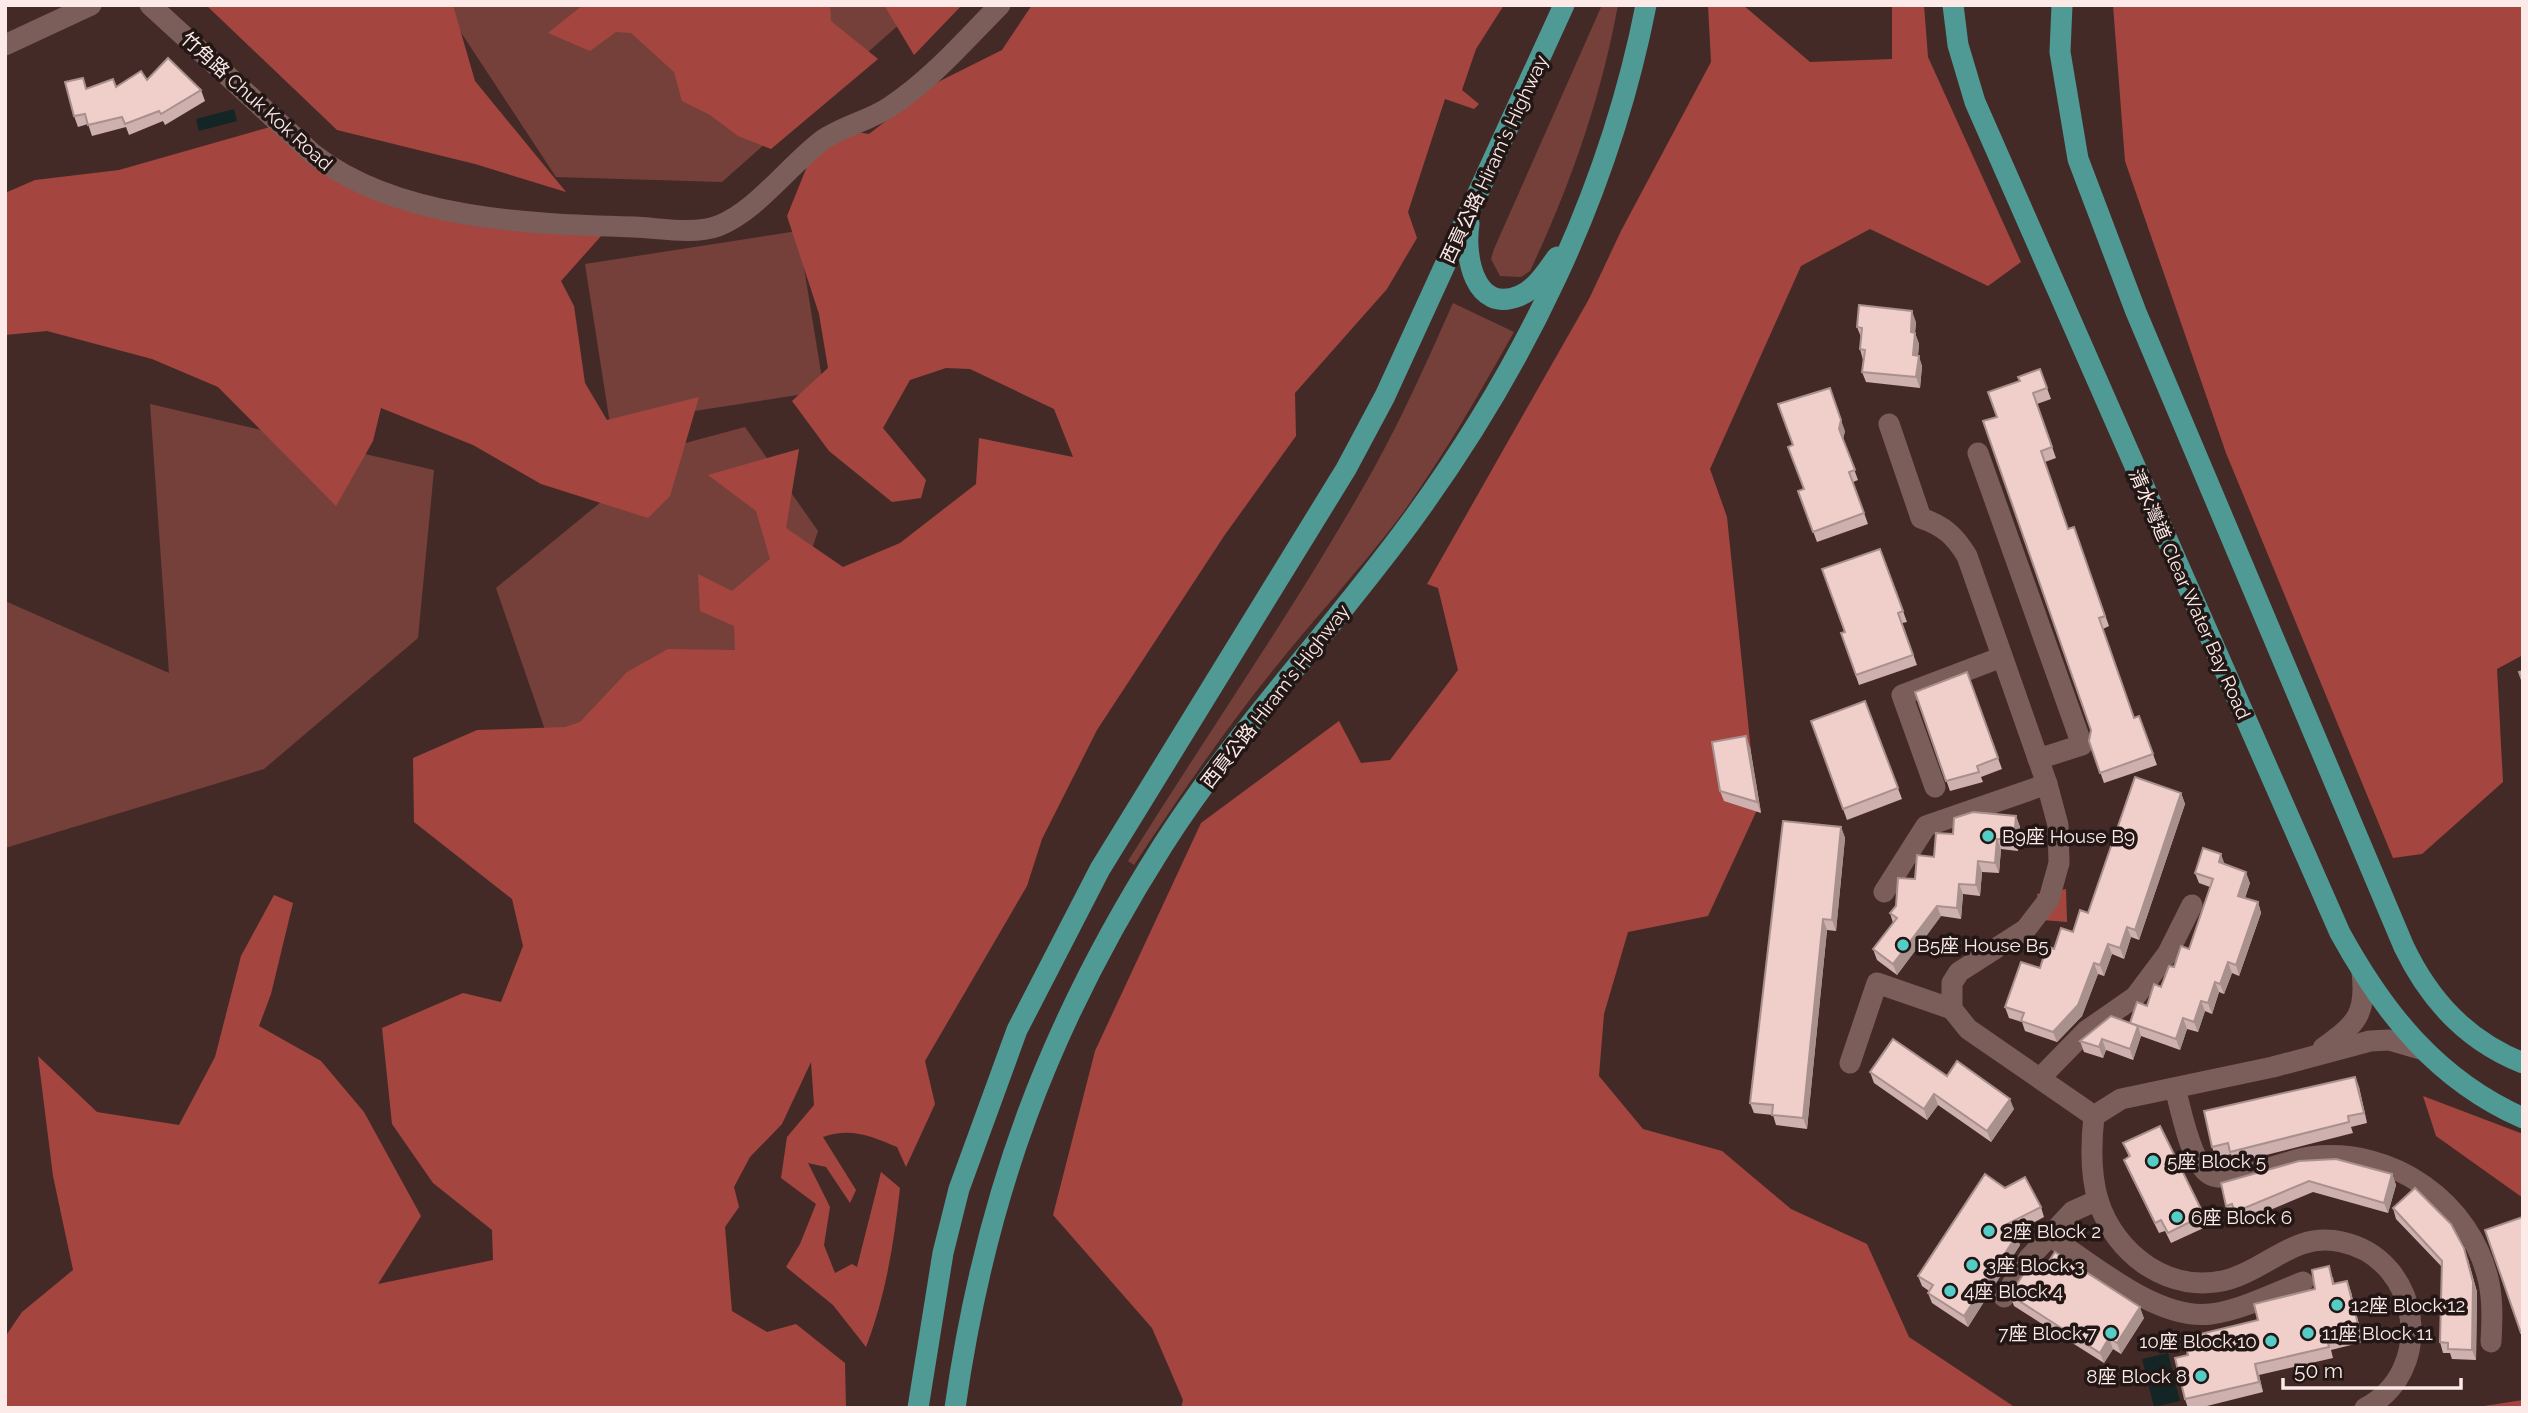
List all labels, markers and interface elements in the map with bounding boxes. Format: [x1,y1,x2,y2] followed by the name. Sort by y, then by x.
[177,27,337,175] street label: 竹角路 Chuk Kok Road
[1436,51,1552,267] street label: 西貢公路 Hiram's Highway
[2125,466,2255,722] street label: 清水灣道 Clear Water Bay Road
[1196,600,1354,792] street label: 西貢公路 Hiram's Highway
[2002,825,2135,847] place label: B9座 House B9
[1980,828,1996,844] marker: B9座 House B9
[1917,934,2049,956] place label: B5座 House B5
[1895,937,1911,953] marker: B5座 House B5
[2167,1150,2266,1172] place label: 5座 Block 5
[2145,1153,2161,1169] marker: 5座 Block 5
[2191,1206,2292,1228] place label: 6座 Block 6
[2169,1209,2185,1225] marker: 6座 Block 6
[2003,1220,2101,1242] place label: 2座 Block 2
[1981,1223,1997,1239] marker: 2座 Block 2
[1986,1254,2085,1276] place label: 3座 Block 3
[1964,1257,1980,1273] marker: 3座 Block 3
[1964,1280,2063,1302] place label: 4座 Block 4
[1942,1283,1958,1299] marker: 4座 Block 4
[2351,1294,2465,1316] place label: 12座 Block 12
[2329,1297,2345,1313] marker: 12座 Block 12
[1998,1322,2097,1344] place label: 7座 Block 7
[2322,1322,2433,1344] place label: 11座 Block 11
[2103,1325,2119,1341] marker: 7座 Block 7
[2300,1325,2316,1341] marker: 11座 Block 11
[2139,1330,2257,1352] place label: 10座 Block 10
[2263,1333,2279,1349] marker: 10座 Block 10
[2283,1346,2462,1390] scale bar
[2294,1358,2343,1383] text: 50 m
[2086,1365,2187,1387] place label: 8座 Block 8
[2193,1368,2209,1384] marker: 8座 Block 8

